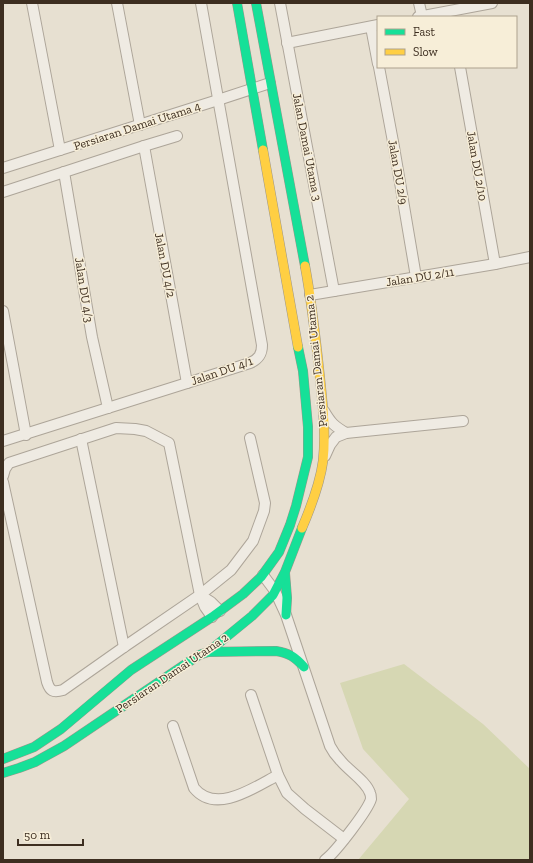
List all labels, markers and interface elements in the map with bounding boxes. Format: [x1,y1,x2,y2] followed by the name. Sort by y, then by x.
[377,16,517,68] legend
[413,25,436,39] text: Fast
[413,45,439,59] text: Slow
[290,92,324,202] street label: Jalan Damai Utama 3
[72,99,203,153] street label: Persiaran Damai Utama 4
[464,130,490,202] street label: Jalan DU 2/10
[385,139,411,205] street label: Jalan DU 2/9
[152,231,178,299] street label: Jalan DU 4/2
[72,257,96,324] street label: Jalan DU 4/3
[385,265,455,289] street label: Jalan DU 2/11
[302,294,330,428] street label: Persiaran Damai Utama 2
[189,354,255,388] street label: Jalan DU 4/1
[113,630,231,716] street label: Persiaran Damai Utama 2
[18,821,83,847] scale bar
[24,828,51,842] text: 50 m

